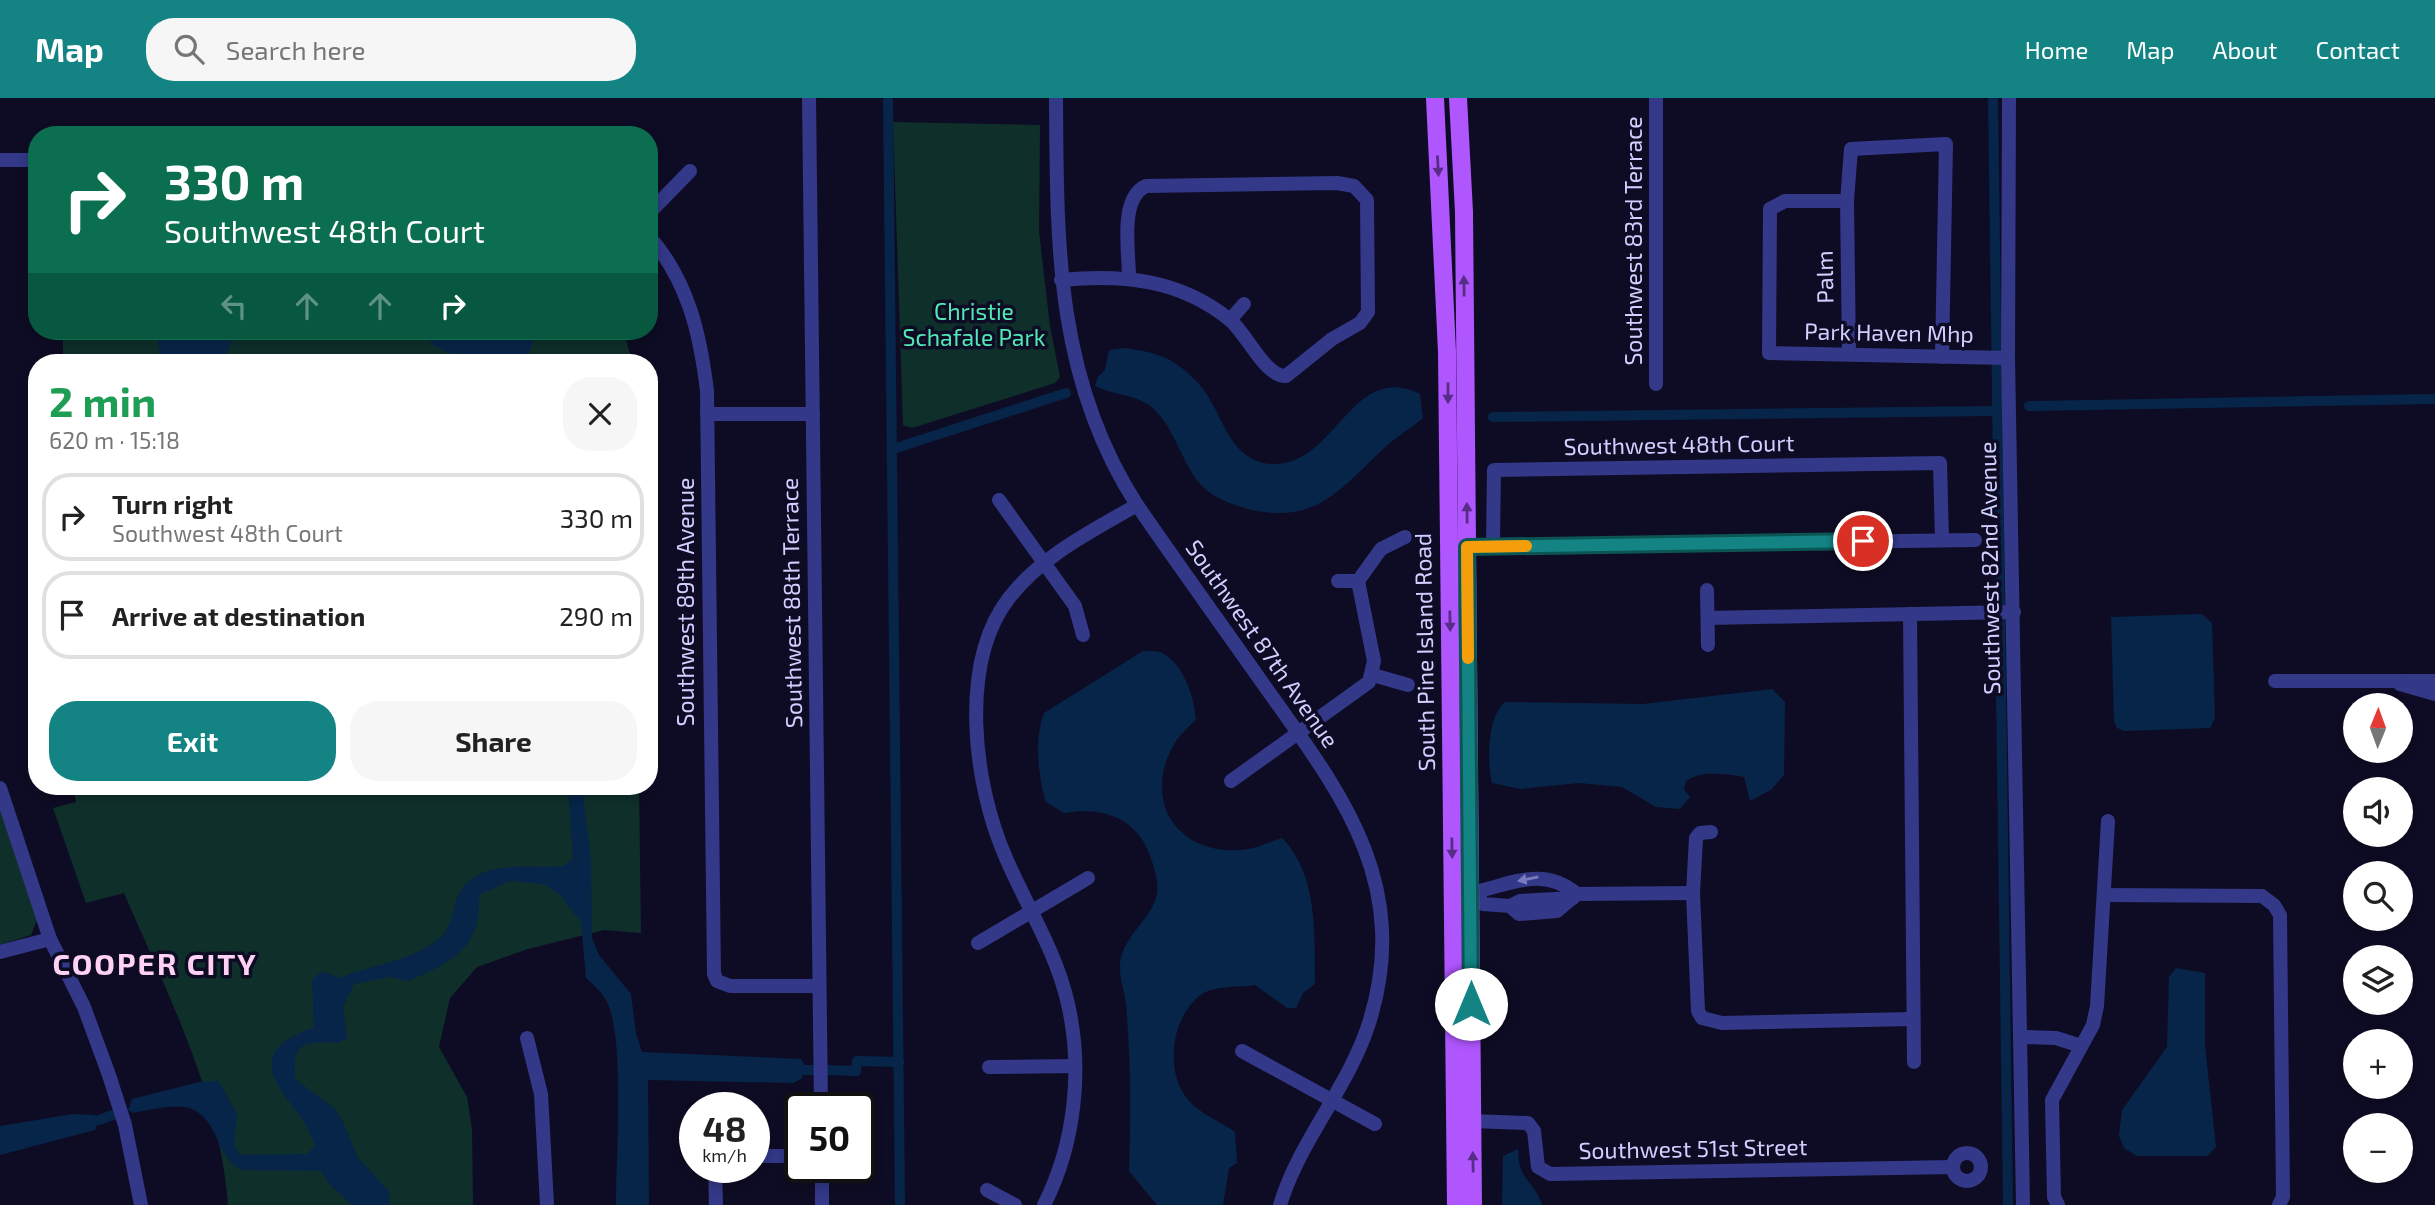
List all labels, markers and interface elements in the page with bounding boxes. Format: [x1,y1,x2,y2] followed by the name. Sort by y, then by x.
[146,18,636,81] search box
[35,29,104,69] text: Map
[170,30,208,68] icon: search
[226,34,365,65] text: Search here
[2025,35,2088,64] text: Home
[2126,35,2174,64] text: Map
[2212,35,2278,64] text: About
[2316,35,2400,64] text: Contact
[1619,116,1647,366] street label: Southwest 83rd Terrace
[164,151,304,210] text: 330 m
[49,154,140,245] icon: right
[1433,155,1444,177] one-way arrow
[164,211,485,249] text: Southwest 48th Court
[1810,250,1838,304] street label: Palm
[1458,275,1470,297] one-way arrow
[215,287,253,325] icon: left
[288,287,326,325] icon: ahead
[361,287,399,325] icon: ahead
[434,287,472,325] icon: right
[903,297,1046,351] park label: Christie Schafale Park
[1804,317,1974,347] street label: Park Haven Mhp
[49,375,156,425] text: 2 min
[563,377,637,451] button: close
[1442,383,1453,405] one-way arrow
[49,426,180,454] text: 620 m · 15:18
[1563,428,1795,460] street label: Southwest 48th Court
[1973,441,2005,695] street label: Southwest 82nd Avenue
[671,478,699,726] street label: Southwest 89th Avenue
[775,478,807,728] street label: Southwest 88th Terrace
[112,488,233,519] text: Turn right
[53,498,91,536] icon: right
[560,502,633,533] text: 330 m
[1461,502,1472,524] one-way arrow
[1833,511,1893,571] pin
[112,519,343,547] text: Southwest 48th Court
[1844,522,1882,560] icon: arrive
[1408,533,1440,771] street label: South Pine Island Road
[1180,534,1345,753] street label: Southwest 87th Avenue
[53,596,91,634] icon: arrive
[112,600,365,631] text: Arrive at destination
[559,600,633,631] text: 290 m
[1444,610,1455,632] one-way arrow
[2343,693,2413,763] north arrow
[2343,693,2413,1183] map controls
[49,701,336,781] button: Exit
[350,701,637,781] button: Share
[2343,777,2413,847] button: sound
[1446,838,1458,860] one-way arrow
[2343,861,2413,931] button: search
[1516,874,1538,885] one-way arrow
[52,945,258,981] district label: COOPER CITY
[2343,945,2413,1015] button: layers
[1434,967,1508,1041] position arrow
[2343,1029,2413,1099] button: +
[784,1092,875,1183] speed limit sign: 50
[702,1107,747,1149] text: 48
[2343,1113,2413,1183] button: −
[1578,1132,1808,1164] street label: Southwest 51st Street
[702,1144,747,1166] text: km/h
[1467,1150,1479,1172] one-way arrow

